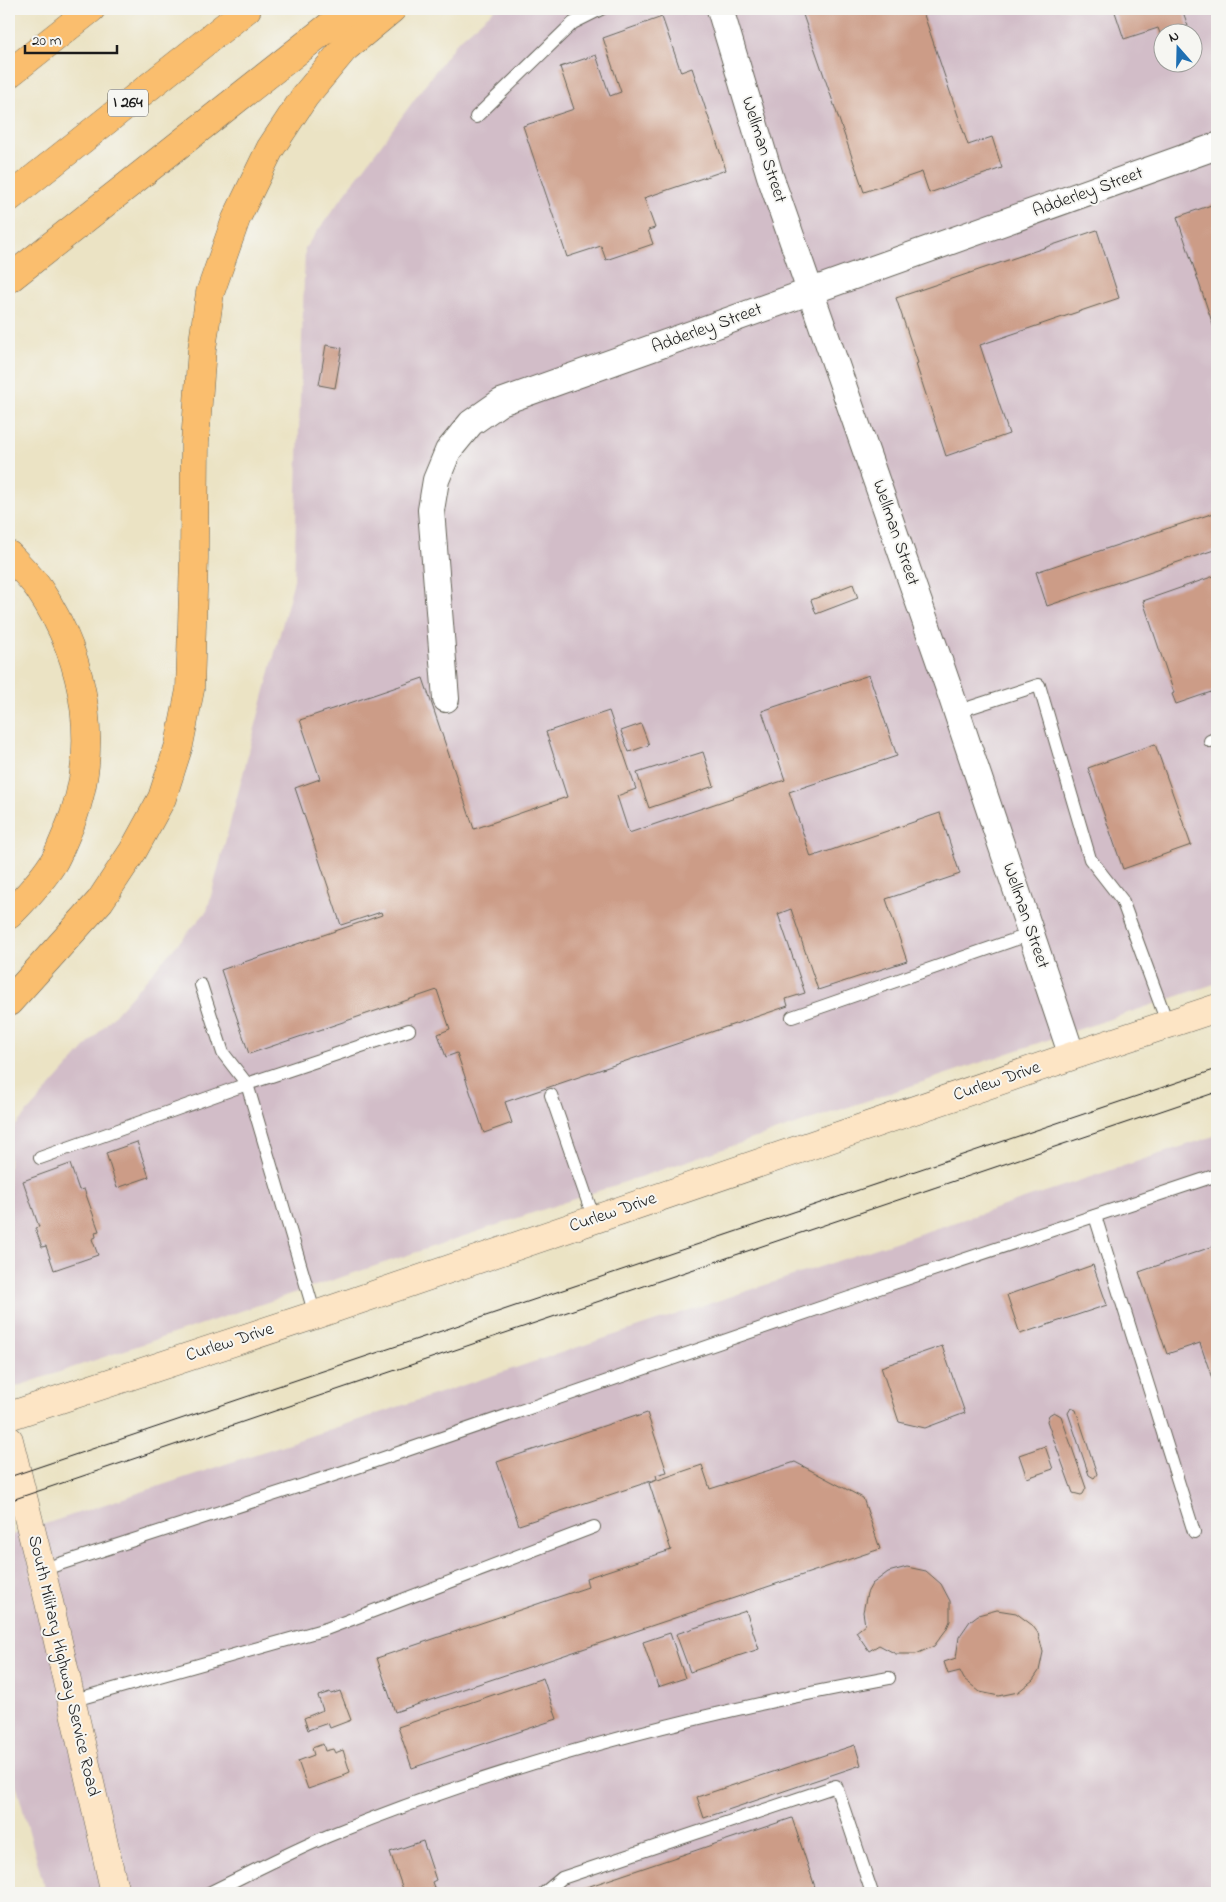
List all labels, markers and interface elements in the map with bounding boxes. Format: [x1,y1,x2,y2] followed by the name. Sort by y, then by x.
[25,22,118,54] scale bar
[1154,22,1204,72] north arrow
[1166,26,1182,49] text: N
[32,30,62,52] text: 20 m
[108,90,148,116] road number: I 264
[734,93,792,207] street label: Wellman Street
[1029,161,1147,225] street label: Adderley Street
[648,297,766,361] street label: Adderley Street
[865,477,925,589] street label: Wellman Street
[995,860,1055,972] street label: Wellman Street
[950,1055,1045,1109] street label: Curlew Drive
[566,1186,661,1240] street label: Curlew Drive
[183,1316,278,1369] street label: Curlew Drive
[19,1533,106,1799] street label: South Military Highway Service Road

